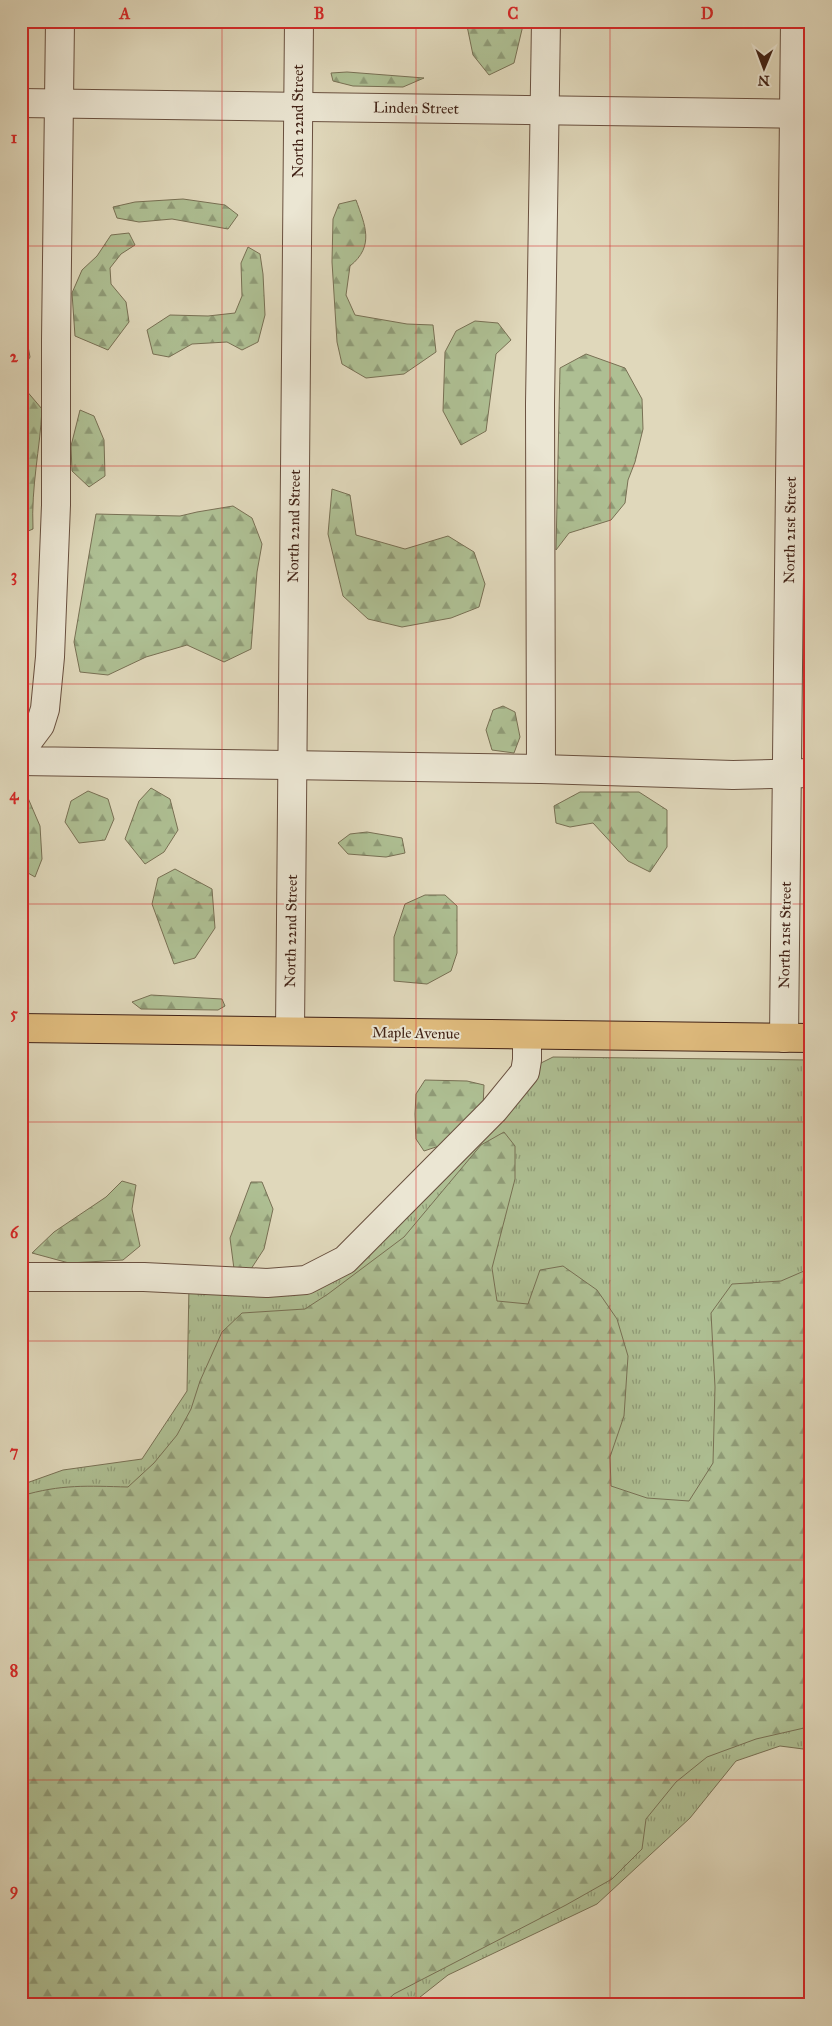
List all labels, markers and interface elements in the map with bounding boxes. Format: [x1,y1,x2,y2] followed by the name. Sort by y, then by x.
[119,4,131,23] text: A
[314,4,324,23] text: B
[508,4,519,23] text: C
[701,4,714,23] text: D
[740,42,790,92] north arrow
[289,64,307,178] street label: North 22nd Street
[758,72,770,89] text: N
[373,98,460,118] street label: Linden Street
[11,128,18,147] text: 1
[10,347,19,366] text: 2
[284,468,304,583] street label: North 22nd Street
[780,476,800,584] street label: North 21st Street
[11,566,17,586] text: 3
[10,785,20,805] text: 4
[281,873,301,988] street label: North 22nd Street
[775,881,795,989] street label: North 21st Street
[10,1004,18,1023] text: 5
[372,1023,460,1043] street label: Maple Avenue
[10,1223,19,1242] text: 6
[10,1442,19,1461] text: 7
[10,1661,18,1680] text: 8
[10,1880,18,1900] text: 9

